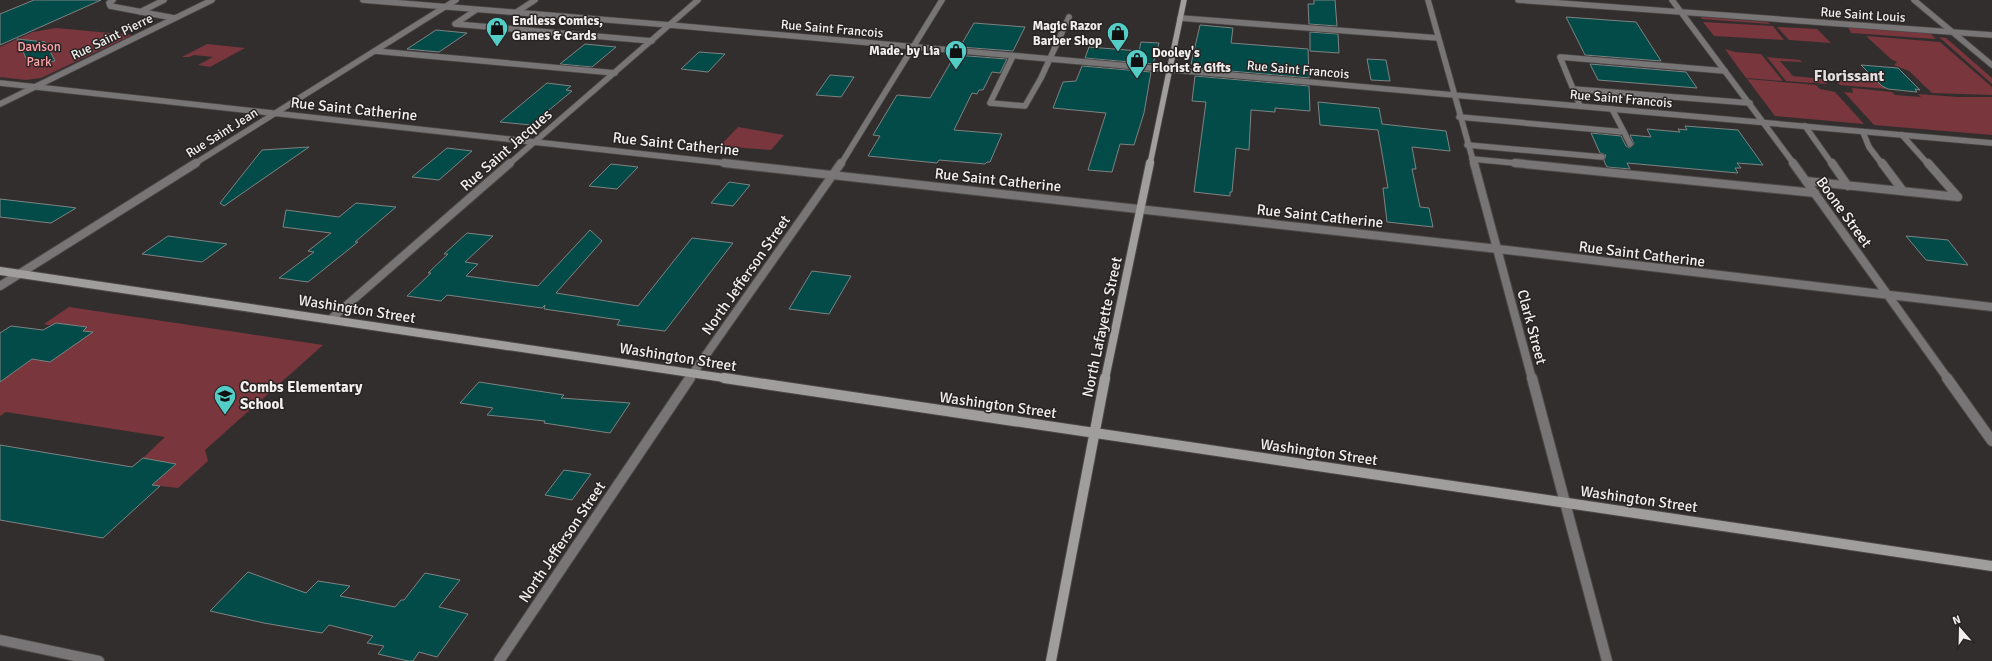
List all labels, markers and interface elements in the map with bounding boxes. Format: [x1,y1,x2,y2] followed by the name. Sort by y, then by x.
[1820,4,1906,26] street label: Rue Saint Louis
[68,10,156,64] street label: Rue Saint Pierre
[512,13,603,44] place label: Endless Comics, Games & Cards
[484,15,510,48] shop icon: Endless Comics, Games & Cards
[780,17,884,41] street label: Rue Saint Francois
[1032,18,1103,49] place label: Magic Razor Barber Shop
[1105,20,1131,53] shop icon: Magic Razor Barber Shop
[943,38,969,71] shop icon: Made. by Lia
[17,39,61,70] park label: Davison Park
[869,43,940,59] place label: Made. by Lia
[1152,45,1231,76] place label: Dooley's Florist & Gifts
[1124,47,1150,80] shop icon: Dooley's Florist & Gifts
[1246,58,1350,82] street label: Rue Saint Francois
[1814,66,1884,86] district label: Florissant
[1569,87,1673,111] street label: Rue Saint Francois
[290,93,418,125] street label: Rue Saint Catherine
[183,105,261,161] street label: Rue Saint Jean
[456,105,556,195] street label: Rue Saint Jacques
[612,128,740,160] street label: Rue Saint Catherine
[934,164,1062,196] street label: Rue Saint Catherine
[1812,173,1876,251] street label: Boone Street
[1256,200,1384,232] street label: Rue Saint Catherine
[698,212,794,338] street label: North Jefferson Street
[1578,237,1706,271] street label: Rue Saint Catherine
[1078,255,1126,399] street label: North Lafayette Street
[1513,288,1551,366] street label: Clark Street
[297,291,417,327] street label: Washington Street
[618,339,738,375] street label: Washington Street
[240,378,363,413] place label: Combs Elementary School
[212,383,238,416] school or university icon: Combs Elementary School
[938,388,1058,422] street label: Washington Street
[1259,435,1379,469] street label: Washington Street
[515,478,609,606] street label: North Jefferson Street
[1579,482,1699,516] street label: Washington Street
[1940,609,1980,649] north arrow
[1951,613,1963,627] text: N

